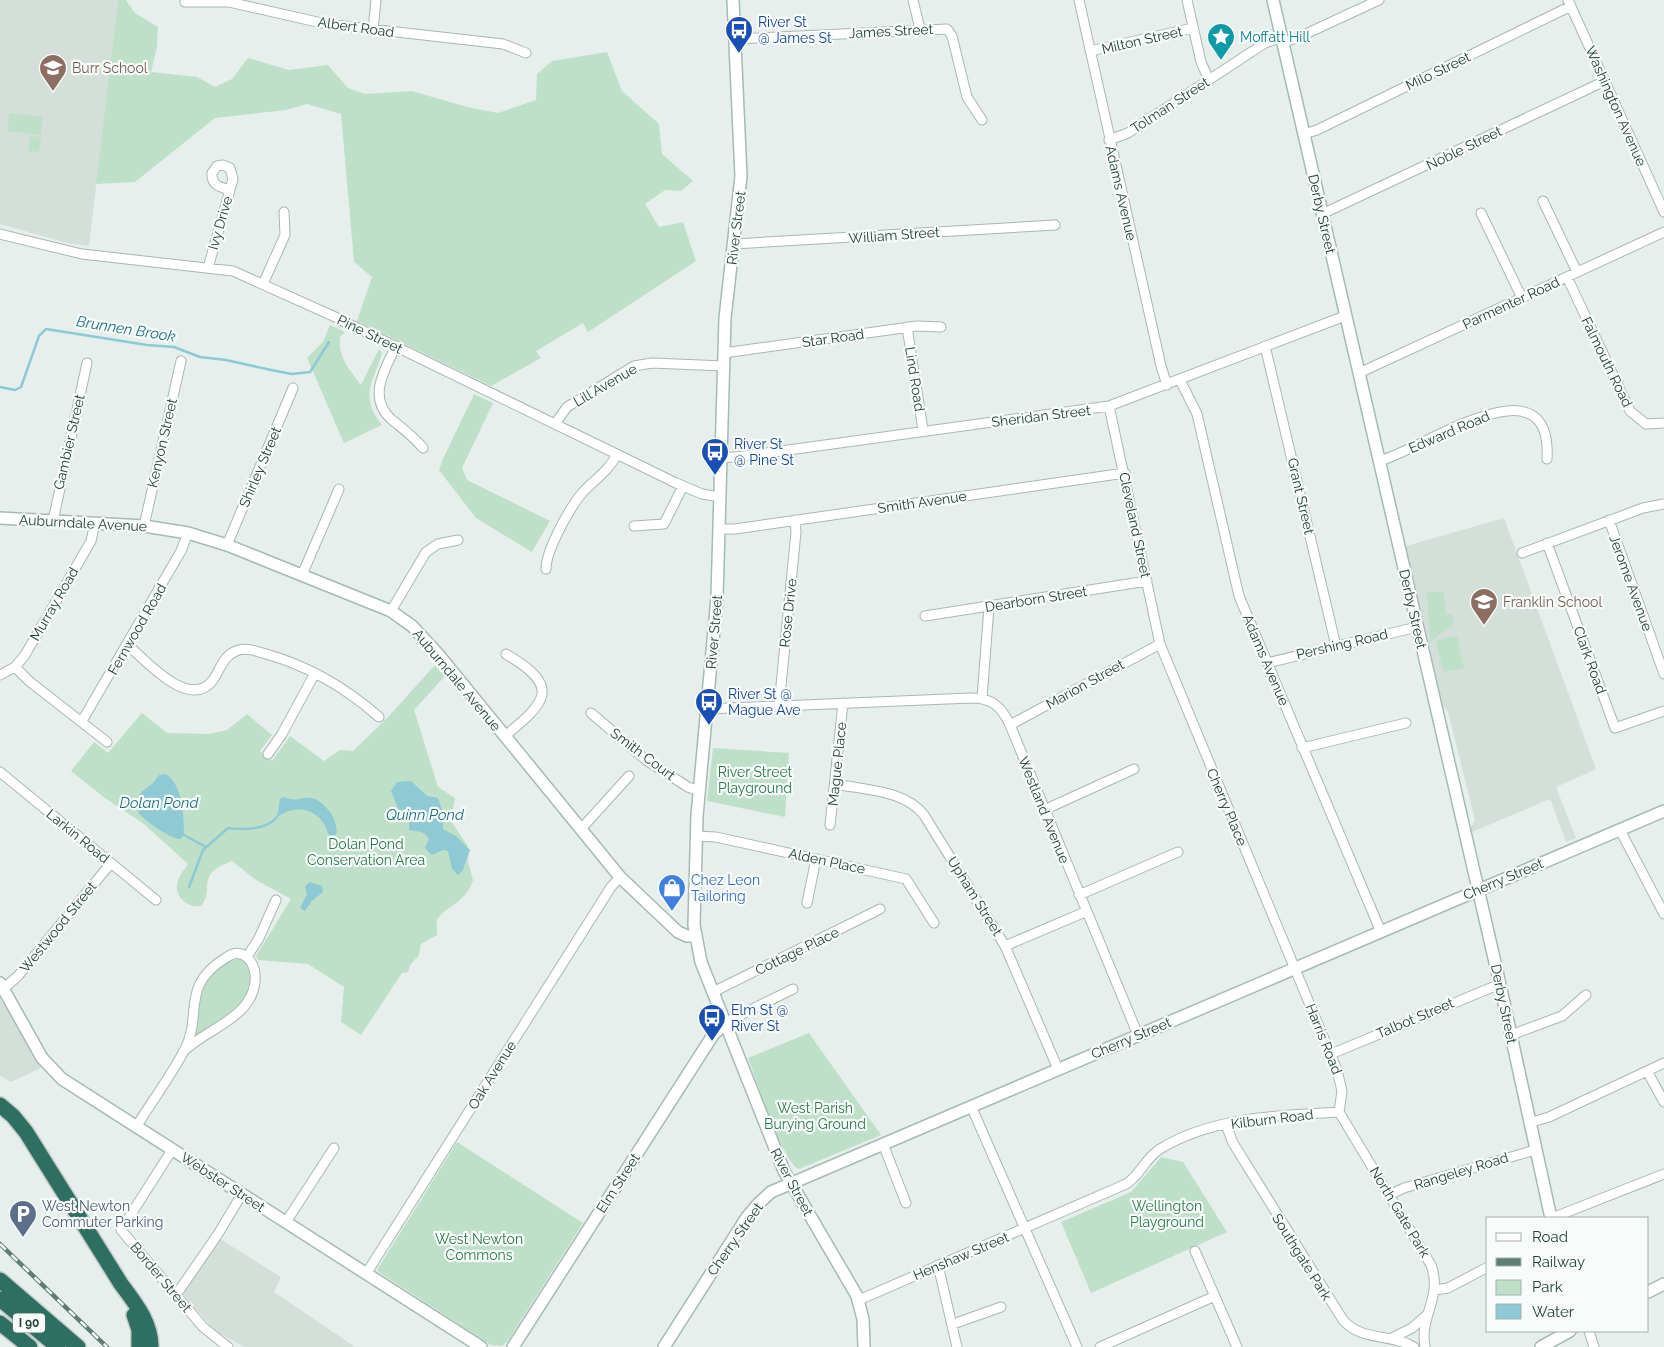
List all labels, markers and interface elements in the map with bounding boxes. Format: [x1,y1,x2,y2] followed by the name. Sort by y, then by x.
[317,14,395,40] street label: Albert Road
[758,14,832,46] place label: River St @ James St
[724,15,754,54] bus stop icon: River St @ James St
[848,21,934,41] street label: James Street
[1206,22,1236,61] place icon: Moffatt Hill
[1100,23,1184,57] street label: Milton Street
[1240,29,1310,45] place label: Moffatt Hill
[1582,44,1650,168] street label: Washington Avenue
[1403,48,1473,94] street label: Milo Street
[38,53,68,92] school or university icon: Burr School
[72,60,148,76] place label: Burr School
[1128,74,1212,136] street label: Tolman Street
[1424,123,1505,173] street label: Noble Street
[1102,144,1140,242] street label: Adams Avenue
[1305,173,1339,256] street label: Derby Street
[724,190,749,266] street label: River Street
[205,194,235,252] street label: Ivy Drive
[848,224,940,246] street label: William Street
[1460,274,1562,332] street label: Parmenter Road
[335,311,405,357] street label: Pine Street
[75,312,177,346] water label: Brunnen Brook
[1578,314,1636,410] street label: Falmouth Road
[801,326,865,350] street label: Star Road
[902,346,928,412] street label: Lind Road
[570,360,640,410] street label: Lill Avenue
[50,392,88,491] street label: Gambier Street
[144,397,180,489] street label: Kenyon Street
[991,402,1092,430] street label: Sheridan Street
[1406,408,1492,456] street label: Edward Road
[236,424,284,510] street label: Shirley Street
[734,436,794,468] place label: River St @ Pine St
[700,437,730,476] bus stop icon: River St @ Pine St
[1284,456,1318,536] street label: Grant Street
[1116,471,1154,580] street label: Cleveland Street
[877,488,967,516] street label: Smith Avenue
[19,512,147,534] street label: Auburndale Avenue
[1606,533,1656,633] street label: Jerome Avenue
[27,564,81,644] street label: Murray Road
[1396,568,1430,651] street label: Derby Street
[776,578,800,648] street label: Rose Drive
[104,581,170,677] street label: Fernwood Road
[984,583,1089,615] street label: Dearborn Street
[1469,587,1499,626] school or university icon: Franklin School
[703,594,725,670] street label: River Street
[1503,594,1602,610] place label: Franklin School
[1240,612,1292,708] street label: Adams Avenue
[1570,624,1610,696] street label: Clark Road
[410,626,504,734] street label: Auburndale Avenue
[1295,626,1389,662] street label: Pershing Road
[1043,656,1127,712] street label: Marion Street
[728,686,801,718] place label: River St @ Mague Ave
[694,687,724,726] bus stop icon: River St @ Mague Ave
[825,721,849,807] street label: Mague Place
[608,725,679,784] street label: Smith Court
[1015,754,1073,866] street label: Westland Avenue
[718,764,793,796] park label: River Street Playground
[1204,766,1250,848] street label: Cherry Place
[120,794,199,812] water label: Dolan Pond
[43,806,113,866] street label: Larkin Road
[386,806,465,824] water label: Quinn Pond
[307,836,425,868] park label: Dolan Pond Conservation Area
[787,845,867,877] street label: Alden Place
[944,854,1006,939] street label: Upham Street
[1461,855,1546,903] street label: Cherry Street
[691,872,760,904] place label: Chez Leon Tailoring
[657,873,687,912] shop icon: Chez Leon Tailoring
[16,878,100,976] street label: Westwood Street
[752,924,842,978] street label: Cottage Place
[1488,963,1520,1046] street label: Derby Street
[1374,994,1456,1041] street label: Talbot Street
[1303,1001,1345,1077] street label: Harris Road
[731,1002,788,1034] place label: Elm St @ River St
[697,1003,727,1042] bus stop icon: Elm St @ River St
[1089,1014,1174,1062] street label: Cherry Street
[465,1038,519,1112] street label: Oak Avenue
[764,1100,866,1132] park label: West Parish Burying Ground
[1230,1106,1314,1132] street label: Kilburn Road
[767,1145,817,1219] street label: River Street
[178,1149,268,1215] street label: Webster Street
[1412,1149,1510,1193] street label: Rangeley Road
[593,1150,643,1216] street label: Elm Street
[1367,1164,1434,1261] street label: North Gate Park
[42,1198,163,1230] place label: West Newton Commuter Parking
[1130,1198,1204,1230] park label: Wellington Playground
[8,1199,38,1238] parking icon: West Newton Commuter Parking
[704,1199,766,1279] street label: Cherry Street
[1269,1211,1335,1304] street label: Southgate Park
[1486,1217,1649,1332] legend
[1532,1228,1568,1246] text: Road
[911,1229,1011,1283] street label: Henshaw Street
[435,1231,523,1263] park label: West Newton Commons
[127,1239,195,1315] street label: Border Street
[1532,1253,1585,1271] text: Railway
[1532,1278,1563,1296] text: Park
[1532,1303,1575,1321] text: Water
[13,1314,45,1332] road number: I 90

